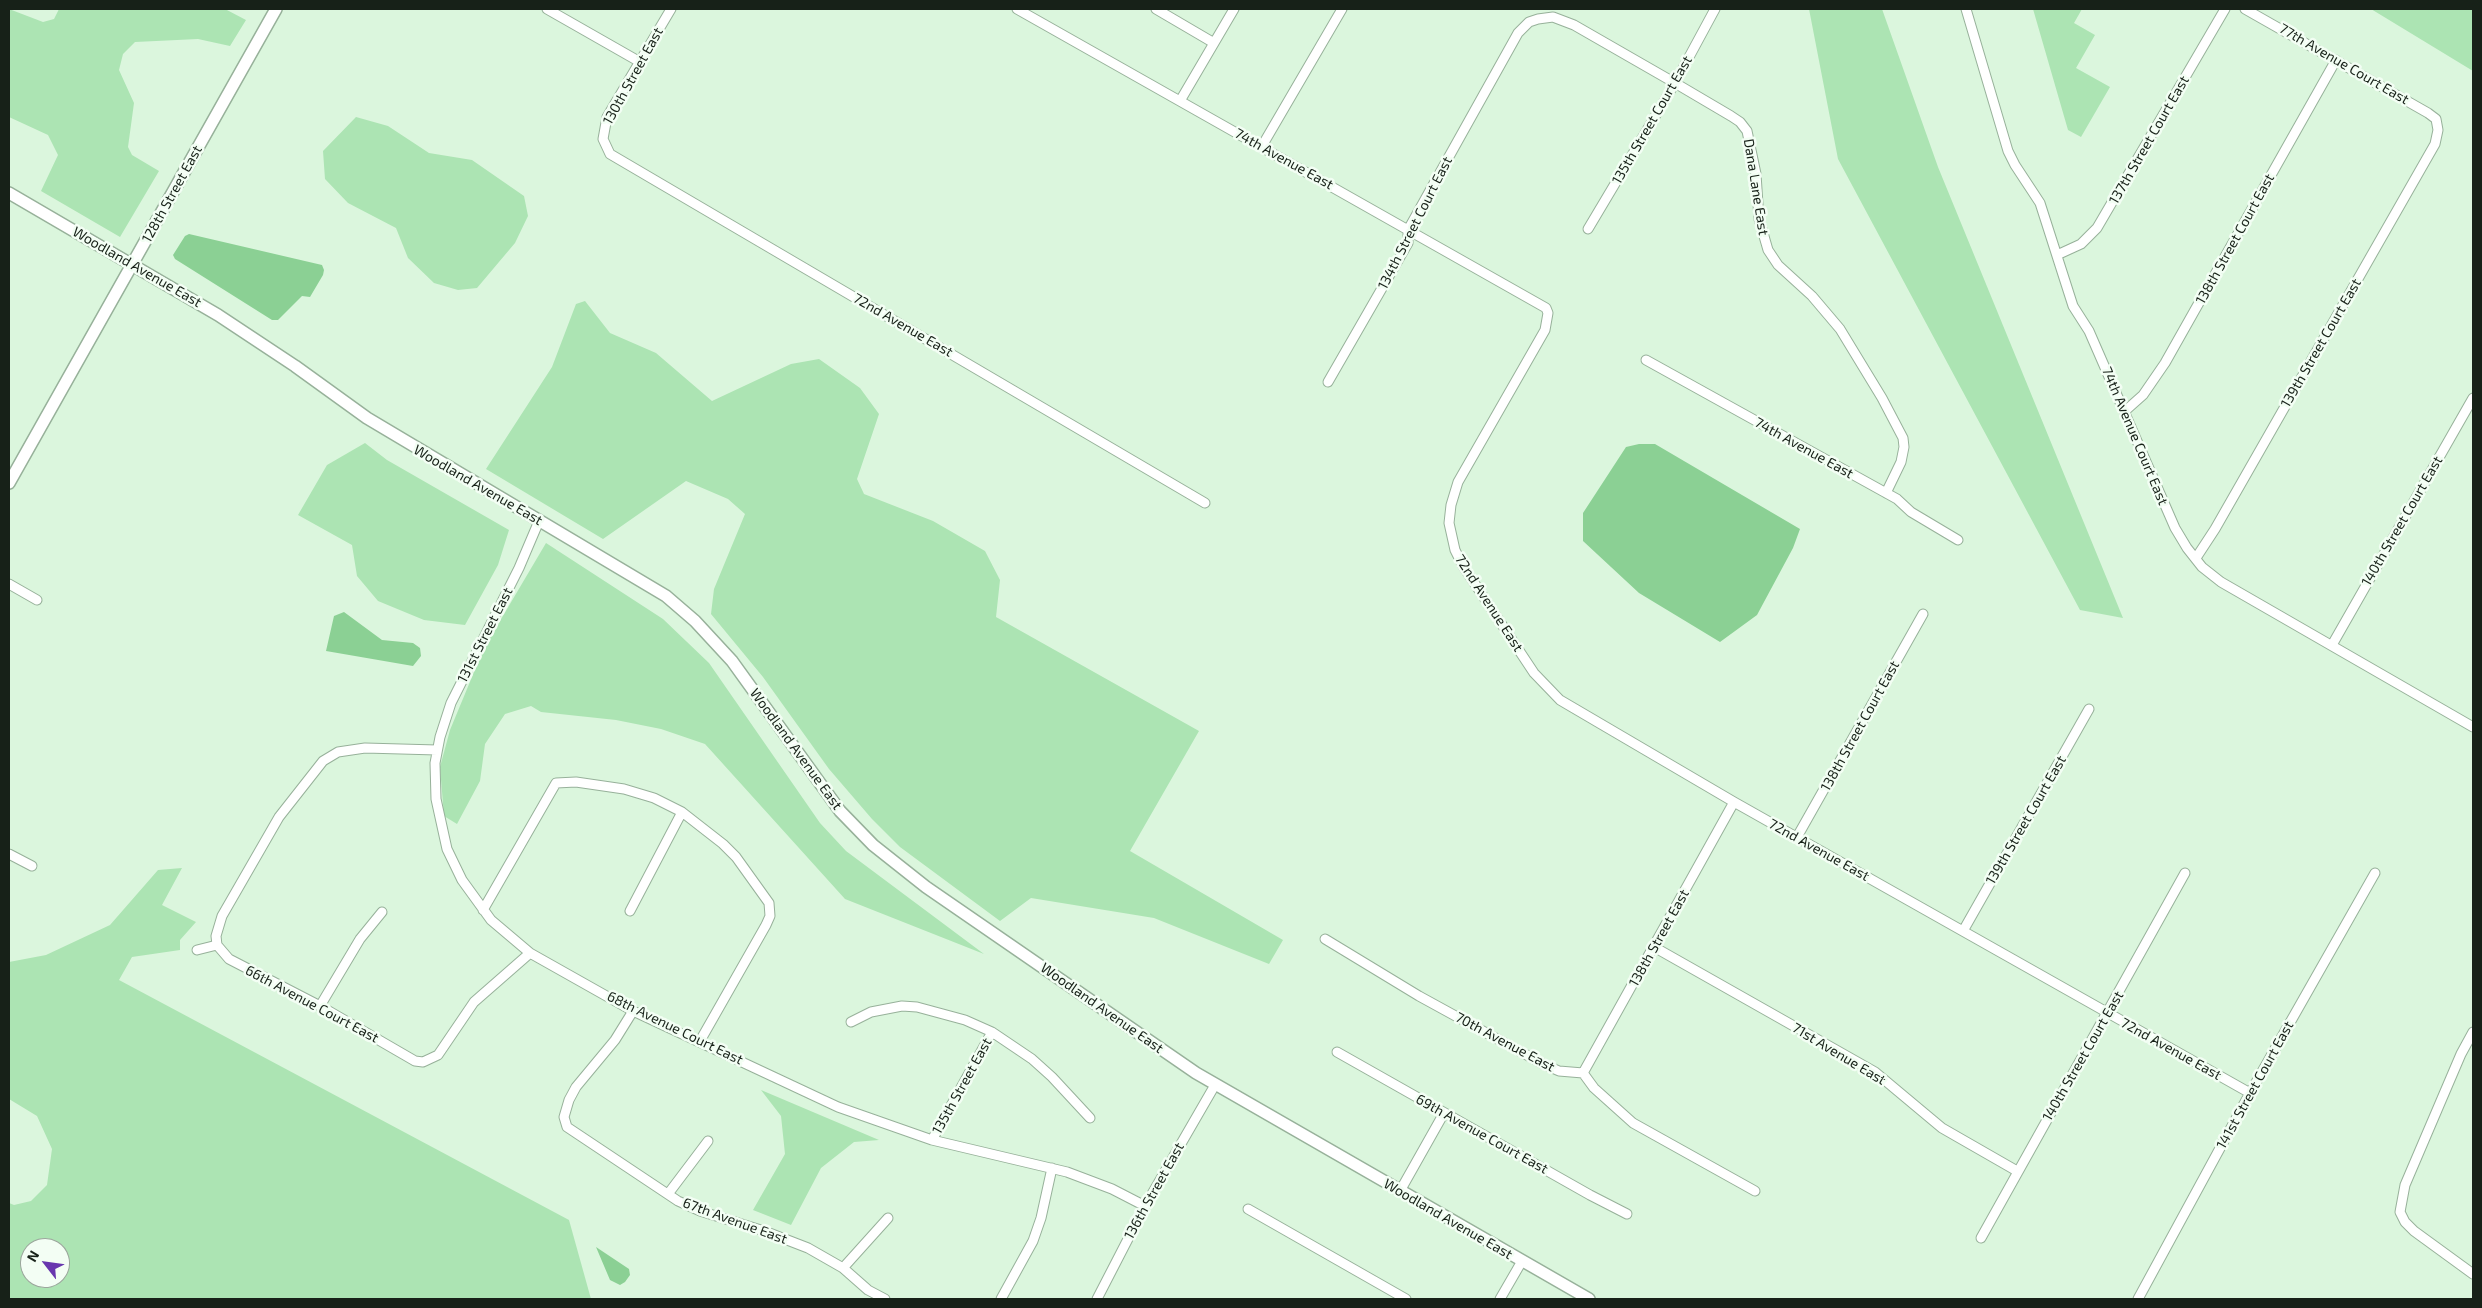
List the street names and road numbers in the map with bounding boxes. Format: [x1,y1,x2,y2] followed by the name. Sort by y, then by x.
[2276,20,2412,108] street label: 77th Avenue Court East
[599,25,667,127] street label: 130th Street East
[1608,53,1696,187] street label: 135th Street Court East
[2105,73,2193,207] street label: 137th Street Court East
[1232,125,1336,193] street label: 74th Avenue East
[1740,138,1772,236] street label: Dana Lane East
[138,142,206,246] street label: 128th Street East
[1374,154,1456,292] street label: 134th Street Court East
[2192,171,2278,307] street label: 138th Street Court East
[70,223,204,311] street label: Woodland Avenue East
[2277,276,2365,410] street label: 139th Street Court East
[850,290,956,360] street label: 72nd Avenue East
[2098,364,2172,508] street label: 74th Avenue Court East
[1752,414,1856,482] street label: 74th Avenue East
[411,441,545,529] street label: Woodland Avenue East
[2358,453,2446,589] street label: 140th Street Court East
[1451,551,1527,655] street label: 72nd Avenue East
[454,585,516,685] street label: 131st Street East
[1817,658,1903,794] street label: 138th Street Court East
[746,685,846,813] street label: Woodland Avenue East
[1982,753,2070,887] street label: 139th Street Court East
[1766,815,1872,885] street label: 72nd Avenue East
[1625,887,1693,989] street label: 138th Street East
[1037,959,1167,1057] street label: Woodland Avenue East
[242,962,382,1046] street label: 66th Avenue Court East
[604,988,746,1068] street label: 68th Avenue Court East
[2039,988,2127,1124] street label: 140th Street Court East
[1452,1009,1558,1075] street label: 70th Avenue East
[2118,1014,2224,1084] street label: 72nd Avenue East
[2213,1018,2297,1152] street label: 141st Street Court East
[1789,1019,1889,1089] street label: 71st Avenue East
[929,1035,995,1137] street label: 135th Street East
[1413,1091,1551,1177] street label: 69th Avenue Court East
[1120,1140,1188,1242] street label: 136th Street East
[1381,1175,1515,1263] street label: Woodland Avenue East
[681,1194,789,1248] street label: 67th Avenue East

